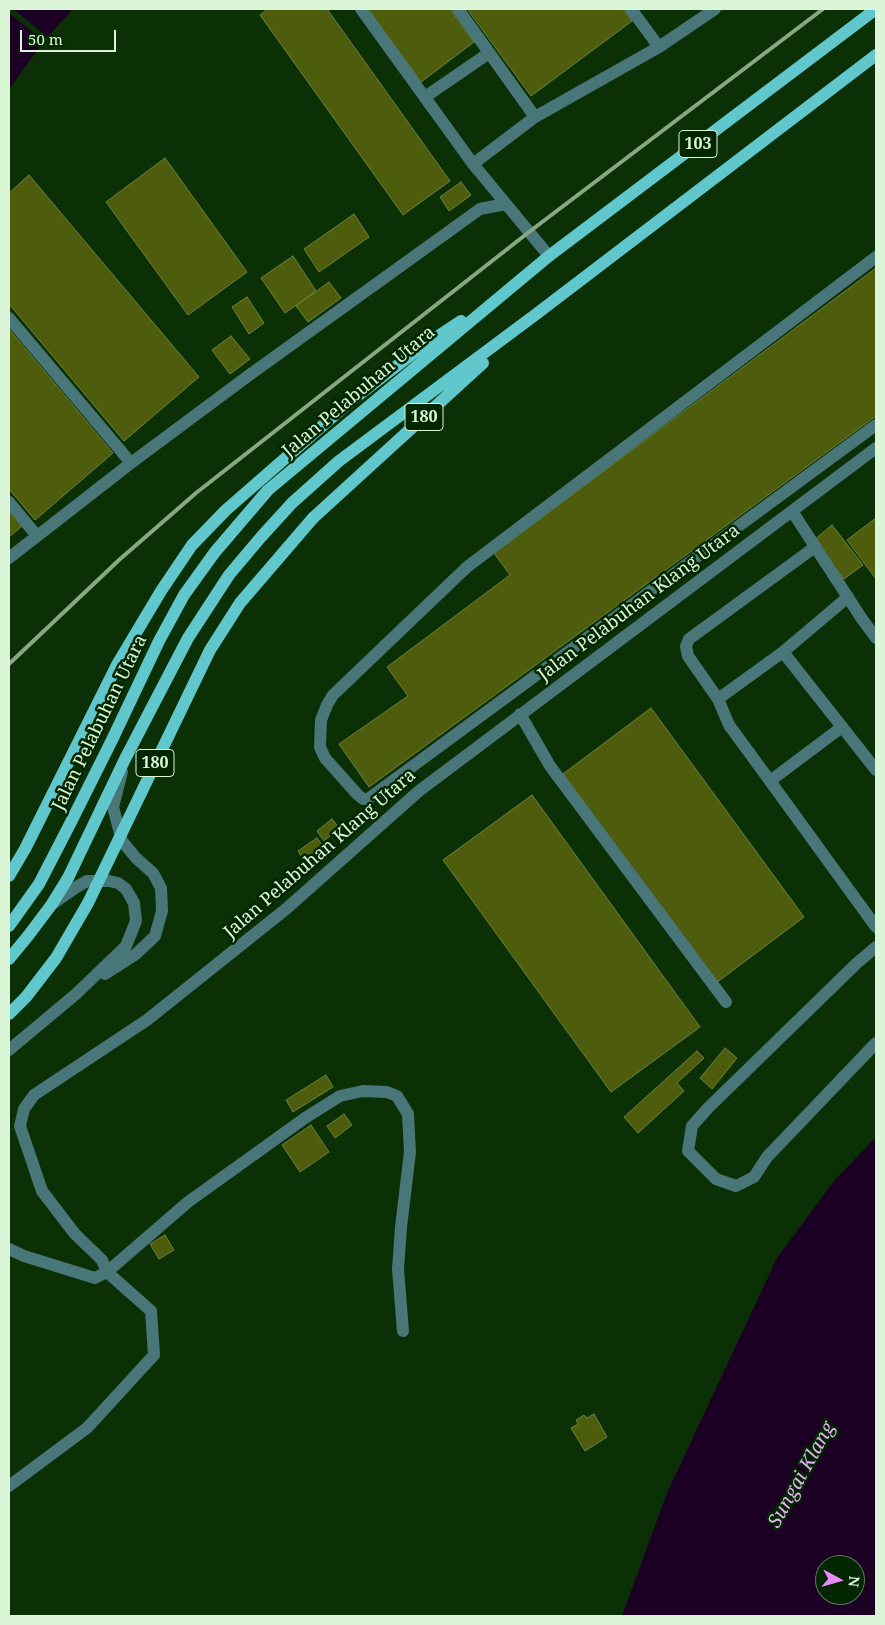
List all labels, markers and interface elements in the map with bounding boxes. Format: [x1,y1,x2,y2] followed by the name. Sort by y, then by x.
[22,20,119,52] scale bar
[28,29,63,49] text: 50 m
[679,130,717,158] road number: 103
[278,322,440,462] street label: Jalan Pelabuhan Utara
[405,404,443,431] road number: 180
[534,520,744,686] street label: Jalan Pelabuhan Klang Utara
[48,632,152,814] street label: Jalan Pelabuhan Utara
[136,750,174,776] road number: 180
[220,765,420,943] street label: Jalan Pelabuhan Klang Utara
[764,1418,840,1532] water label: Sungai Klang
[815,1555,865,1605] north arrow
[844,1575,864,1588] text: N

